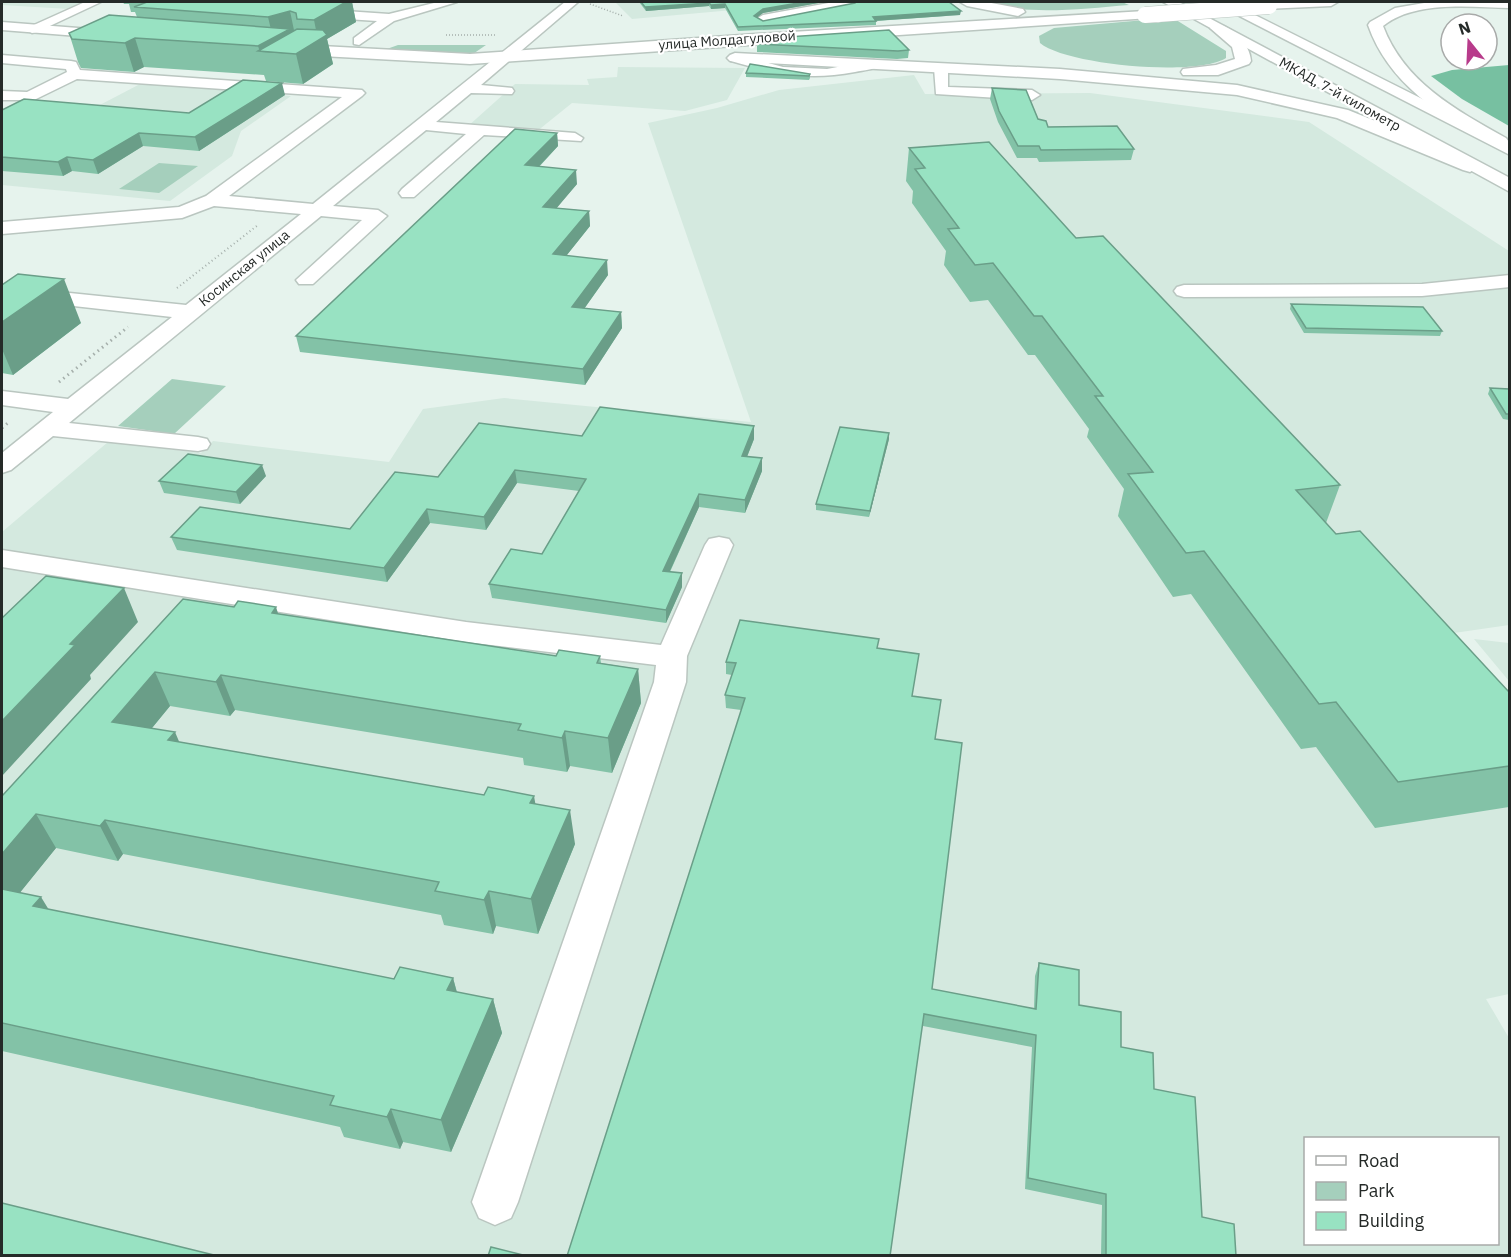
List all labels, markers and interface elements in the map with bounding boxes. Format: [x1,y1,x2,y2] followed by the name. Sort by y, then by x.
[1439,12,1499,72] north arrow
[1456,16,1473,39] text: N
[658,26,796,54] street label: улица Молдагуловой
[1276,53,1404,135] street label: МКАД, 7-й километр
[195,225,294,310] street label: Косинская улица
[1304,1137,1499,1245] legend
[1358,1149,1399,1172] text: Road
[1358,1179,1395,1202] text: Park
[1358,1209,1425,1232] text: Building

